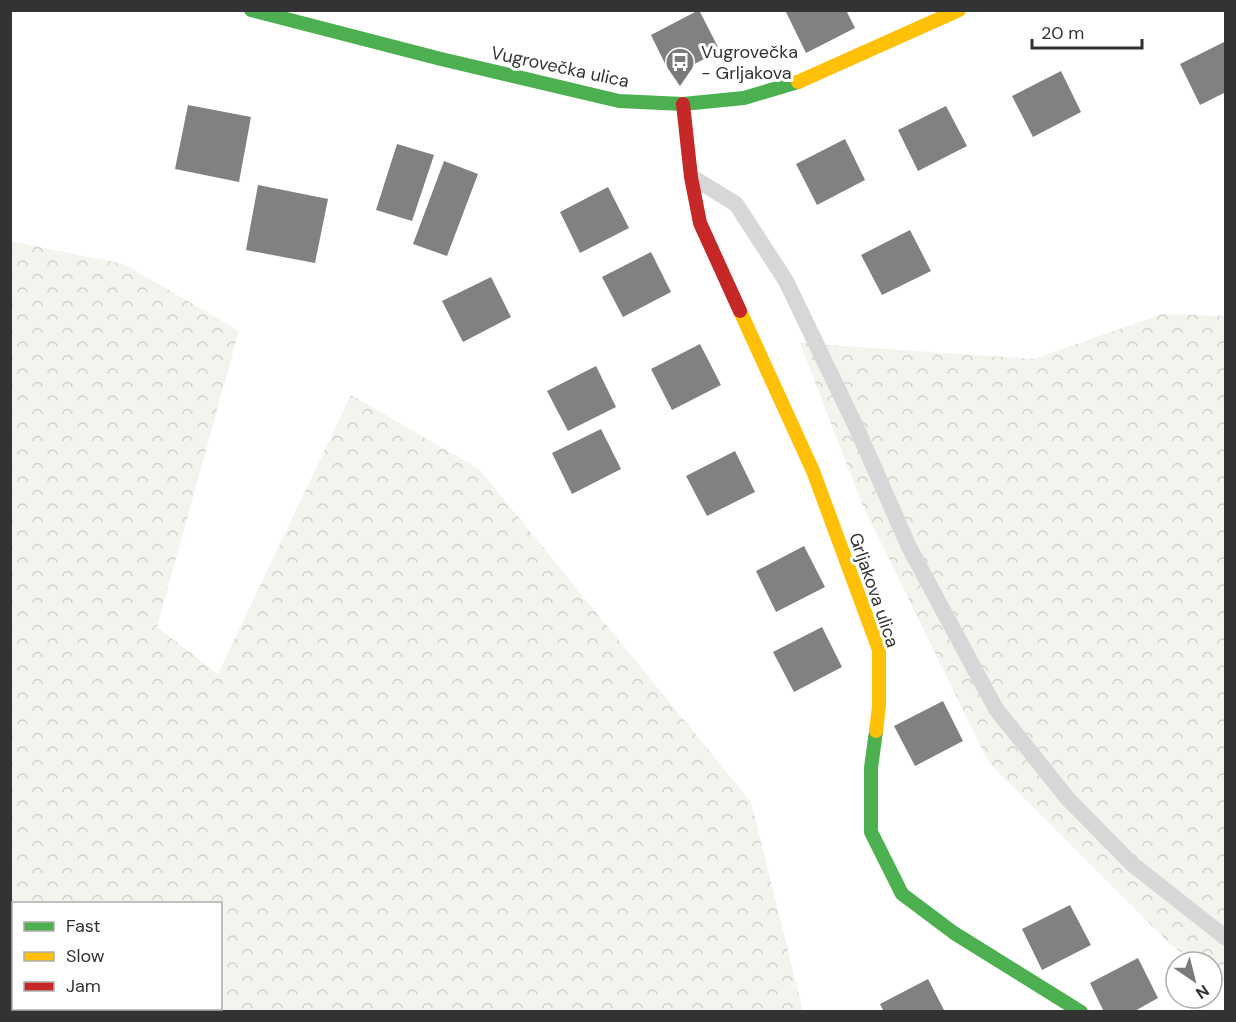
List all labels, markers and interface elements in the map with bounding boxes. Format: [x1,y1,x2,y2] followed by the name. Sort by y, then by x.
[1032,12,1142,50] scale bar
[1041,21,1084,45] text: 20 m
[701,40,798,85] place label: Vugrovečka - Grljakova
[489,41,631,93] street label: Vugrovečka ulica
[664,46,696,88] bus stop icon: Vugrovečka - Grljakova
[843,530,905,650] street label: Grljakova ulica
[12,902,222,1010] legend
[66,914,101,938] text: Fast
[66,944,105,968] text: Slow
[1164,950,1224,1010] north arrow
[66,974,101,998] text: Jam
[1192,980,1213,1004] text: N

